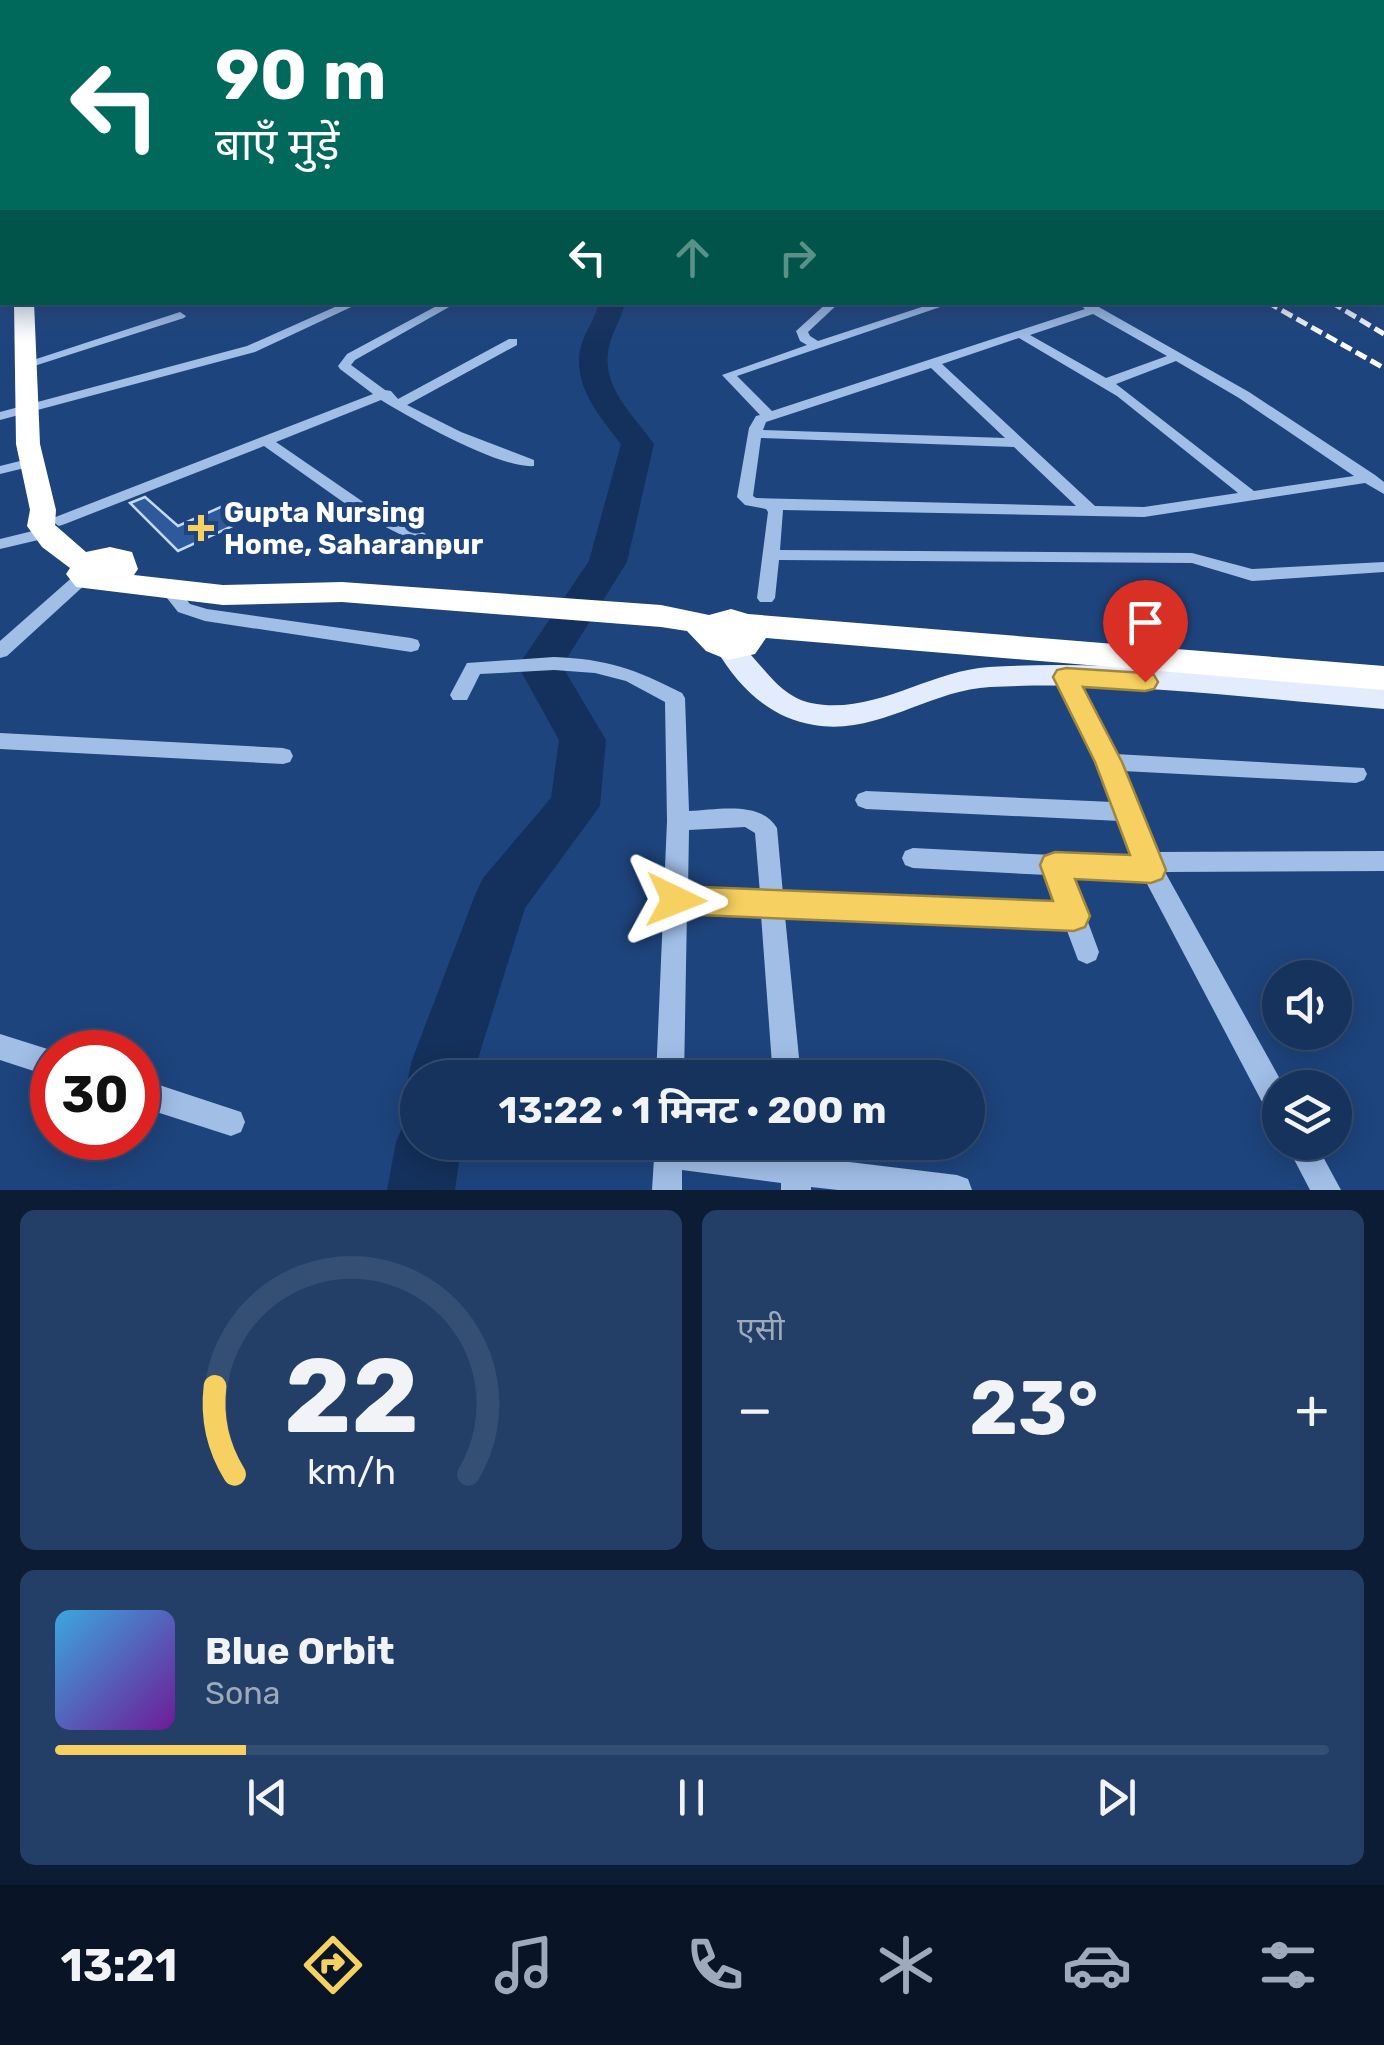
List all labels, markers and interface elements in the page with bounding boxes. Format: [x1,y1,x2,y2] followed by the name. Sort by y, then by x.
[215,34,387,117] text: 90 m
[50,40,180,170] icon: left
[215,118,339,171] text: बाएँ मुड़ें
[560,230,615,285] icon: left
[665,230,720,285] icon: ahead
[770,230,825,285] icon: right
[224,496,483,561] place label: Gupta Nursing Home, Saharanpur
[188,515,214,541] marker: Gupta Nursing Home, Saharanpur
[1103,580,1188,683] pin
[1118,595,1173,650] icon: arrive
[624,848,728,952] position arrow
[1262,960,1352,1160] map controls
[1262,960,1352,1050] button: sound
[30,1030,160,1160] speed limit sign: 30
[1262,1070,1352,1160] button: layers
[499,1087,886,1133] text: 13:22 · 1 मिनट · 200 m
[737,1310,785,1348] text: एसी
[283,1335,419,1458] text: 22
[969,1364,1098,1453] text: 23°
[737,1377,773,1442] text: −
[1295,1377,1329,1442] text: +
[306,1451,396,1493] text: km/h
[205,1628,395,1674] text: Blue Orbit
[205,1674,280,1712] text: Sona
[240,1770,295,1825] icon: previous
[664,1770,719,1825] icon: pause
[1089,1770,1144,1825] icon: next
[298,1930,368,2000] icon: directions
[489,1930,559,2000] icon: music
[680,1930,750,2000] icon: phone
[871,1930,941,2000] icon: climate
[1062,1930,1132,2000] icon: car
[1253,1930,1323,2000] icon: filters
[61,1939,177,1992] text: 13:21

